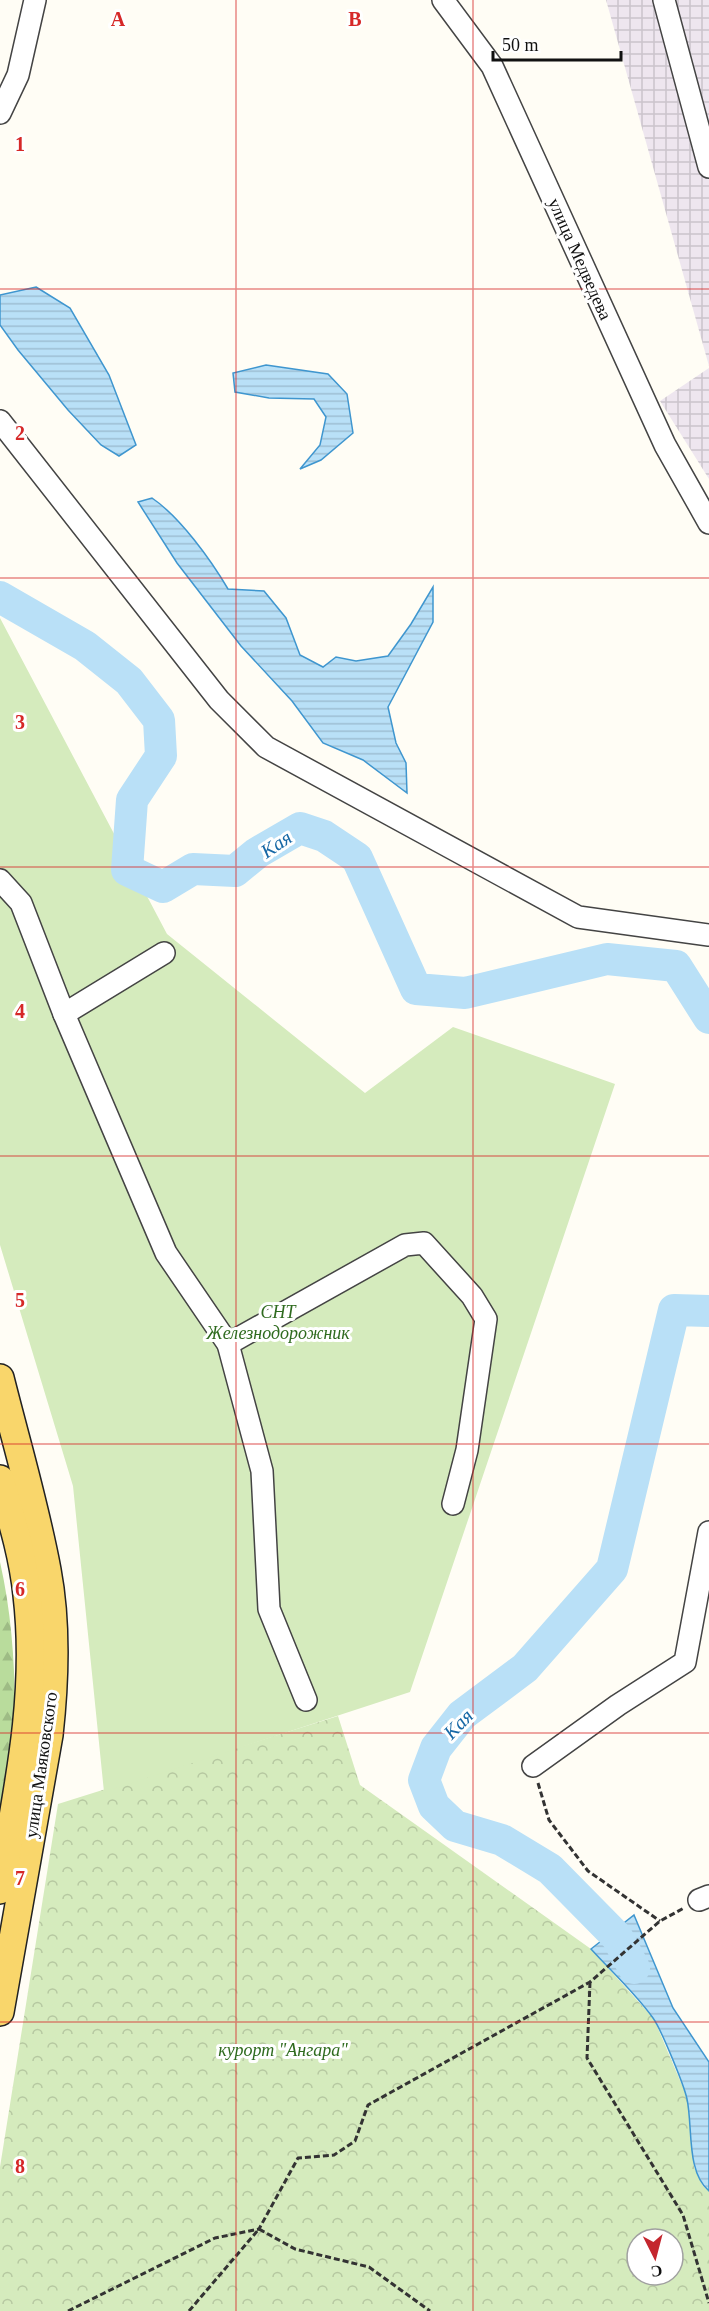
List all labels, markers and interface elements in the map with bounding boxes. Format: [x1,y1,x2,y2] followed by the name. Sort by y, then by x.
[111,8,126,30] text: A
[348,8,362,30] text: B
[493,24,620,62] scale bar
[502,35,539,55] text: 50 m
[15,133,25,155] text: 1
[544,195,616,323] street label: улица Медведева
[15,422,25,444] text: 2
[15,711,25,733] text: 3
[256,826,296,863] water label: Кая
[15,1000,25,1022] text: 4
[15,1289,25,1311] text: 5
[205,1302,350,1343] park label: СНТ Железнодорожник
[15,1578,25,1600] text: 6
[21,1691,61,1839] street label: улица Маяковского
[438,1705,477,1744] water label: Кая
[15,1867,25,1889] text: 7
[218,2040,348,2060] park label: курорт "Ангара"
[15,2155,25,2177] text: 8
[625,2227,685,2287] north arrow
[650,2262,663,2280] text: С

